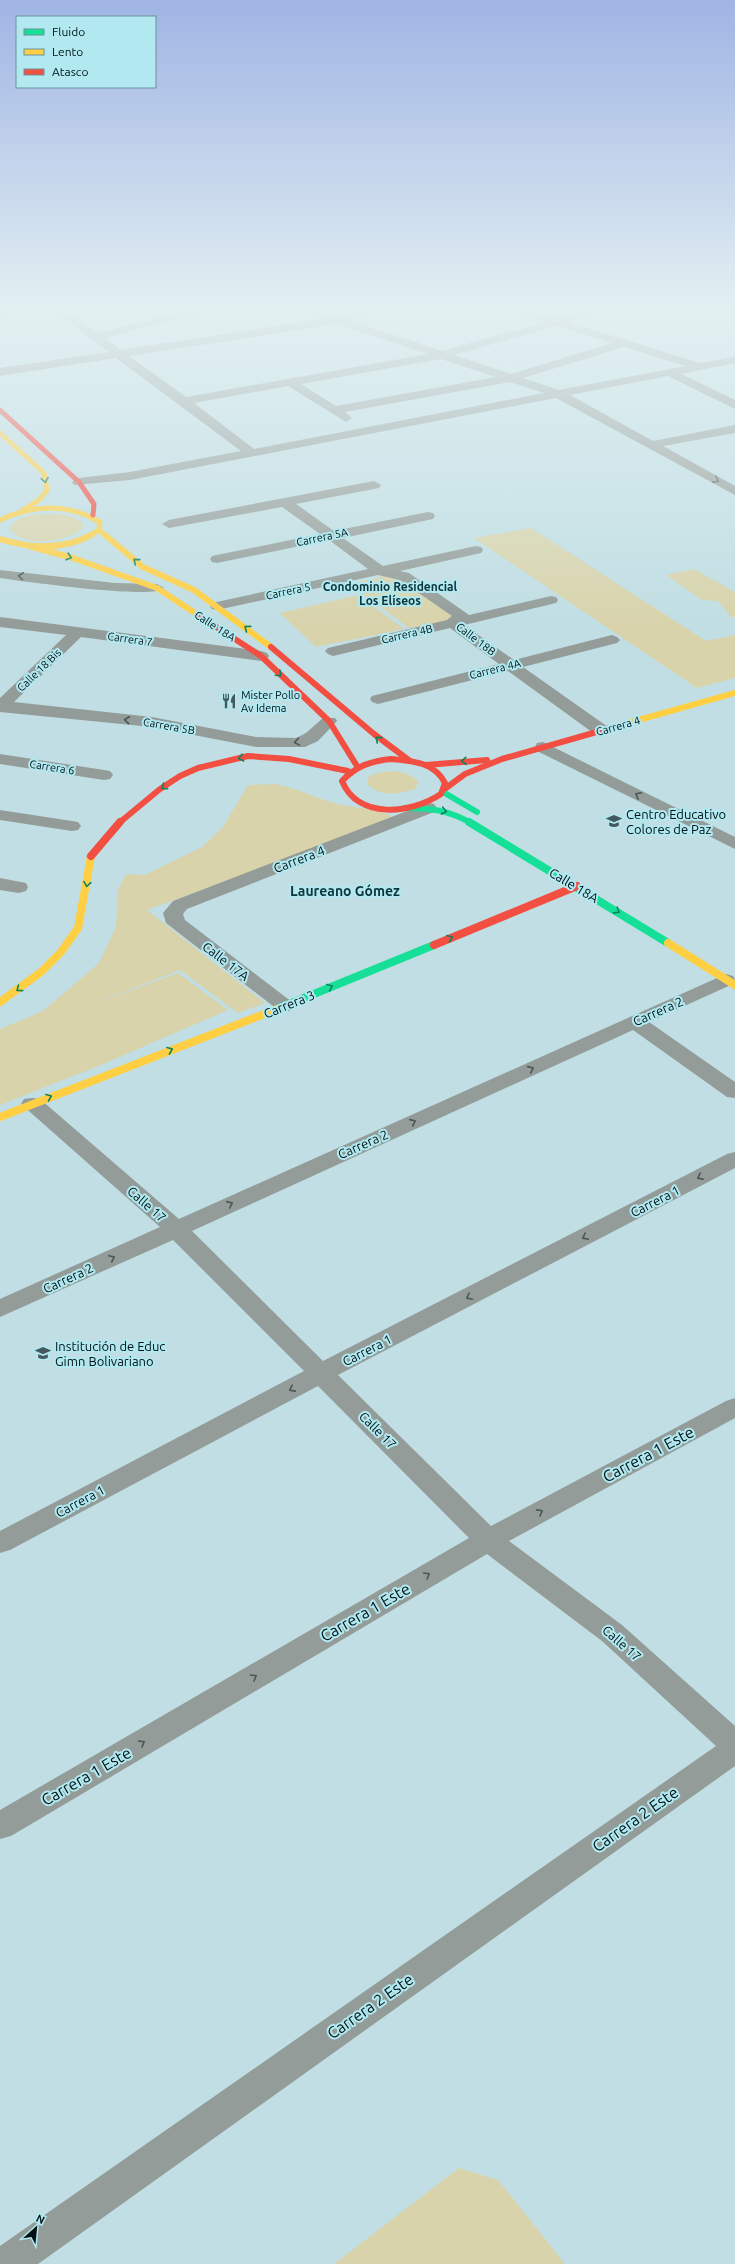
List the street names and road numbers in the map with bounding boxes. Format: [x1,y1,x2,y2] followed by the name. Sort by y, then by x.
[295,525,350,548] street label: Carrera 5A
[265,580,311,602] street label: Carrera 5
[192,608,238,644] street label: Calle 18A
[454,620,498,658] street label: Calle 18B
[380,622,434,646] street label: Carrera 4B
[107,630,153,648] street label: Carrera 7
[15,646,64,694] street label: Calle 18 Bis
[468,657,523,681] street label: Carrera 4A
[595,714,641,738] street label: Carrera 4
[142,716,196,736] street label: Carrera 5B
[29,758,75,776] street label: Carrera 6
[271,843,327,875] street label: Carrera 4
[547,865,602,905] street label: Calle 18A
[200,939,253,983] street label: Calle 17A
[262,987,316,1021] street label: Carrera 3
[631,994,685,1028] street label: Carrera 2
[336,1127,390,1161] street label: Carrera 2
[628,1183,682,1219] street label: Carrera 1
[125,1184,169,1224] street label: Calle 17
[41,1260,95,1296] street label: Carrera 2
[340,1332,394,1368] street label: Carrera 1
[357,1409,399,1451] street label: Calle 17
[599,1422,697,1486] street label: Carrera 1 Este
[53,1482,107,1520] street label: Carrera 1
[317,1579,413,1645] street label: Carrera 1 Este
[600,1623,644,1663] street label: Calle 17
[38,1743,134,1809] street label: Carrera 1 Este
[589,1783,681,1855] street label: Carrera 2 Este
[324,1970,416,2042] street label: Carrera 2 Este

